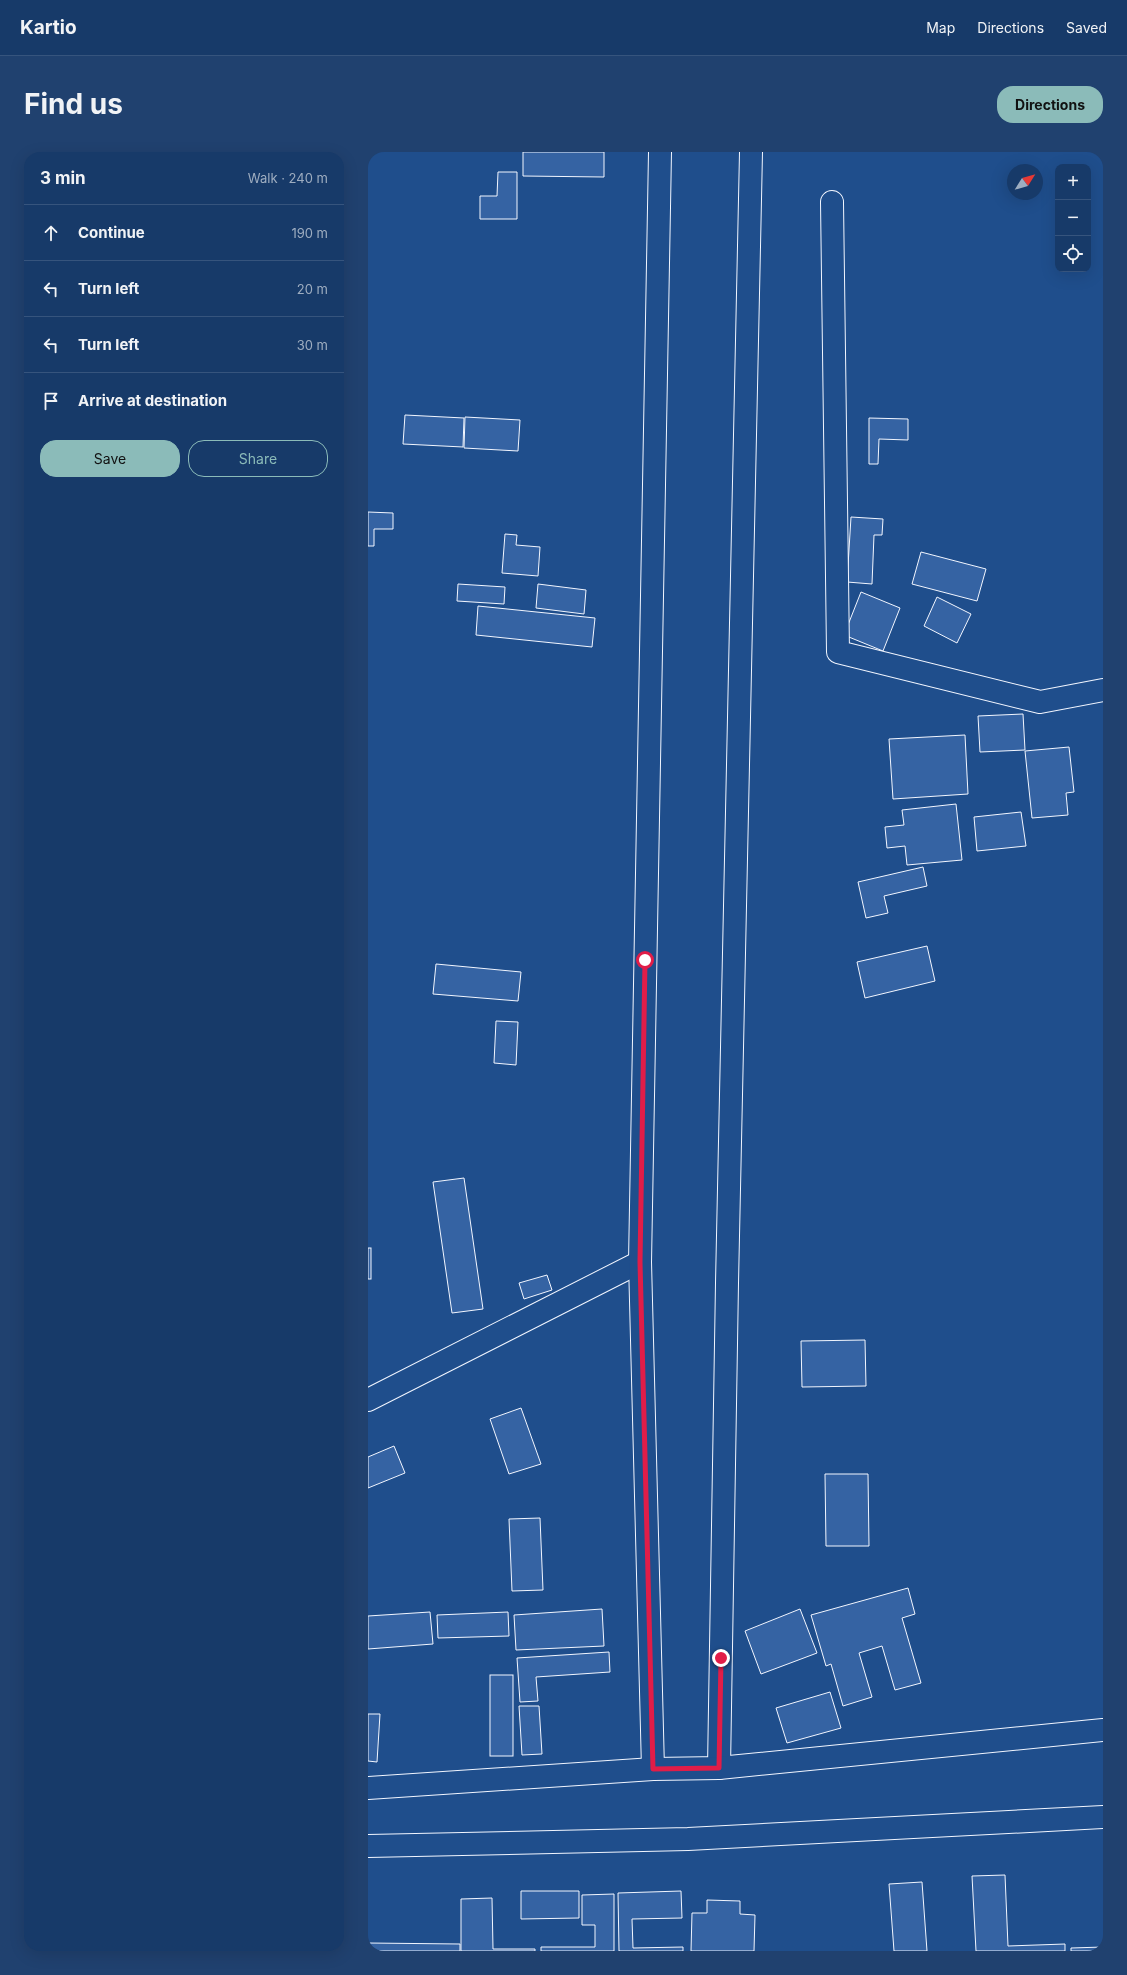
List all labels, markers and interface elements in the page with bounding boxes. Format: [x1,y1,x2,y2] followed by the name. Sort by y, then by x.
[20,16,77,39] text: Kartio
[926,19,955,36] text: Map
[977,19,1044,36] text: Directions
[1066,19,1107,36] text: Saved
[997,86,1103,123] button: Directions
[24,87,123,121] text: Find us
[1007,164,1043,200] north arrow
[1055,164,1091,272] map controls
[1055,164,1091,200] button: +
[40,168,86,188] text: 3 min
[248,170,328,186] text: Walk · 240 m
[1055,200,1091,236] button: −
[40,222,62,244] icon: ahead
[78,223,145,242] text: Continue
[291,225,328,241] text: 190 m
[1055,236,1091,272] button: locate
[40,278,62,300] icon: left
[78,279,139,298] text: Turn left
[297,281,328,297] text: 20 m
[40,334,62,356] icon: left
[78,335,139,354] text: Turn left
[297,337,328,353] text: 30 m
[40,390,62,412] icon: arrive
[78,391,227,410] text: Arrive at destination
[40,440,180,477] button: Save
[188,440,328,477] button: Share
[636,951,654,969] route start
[712,1649,730,1667] route end

